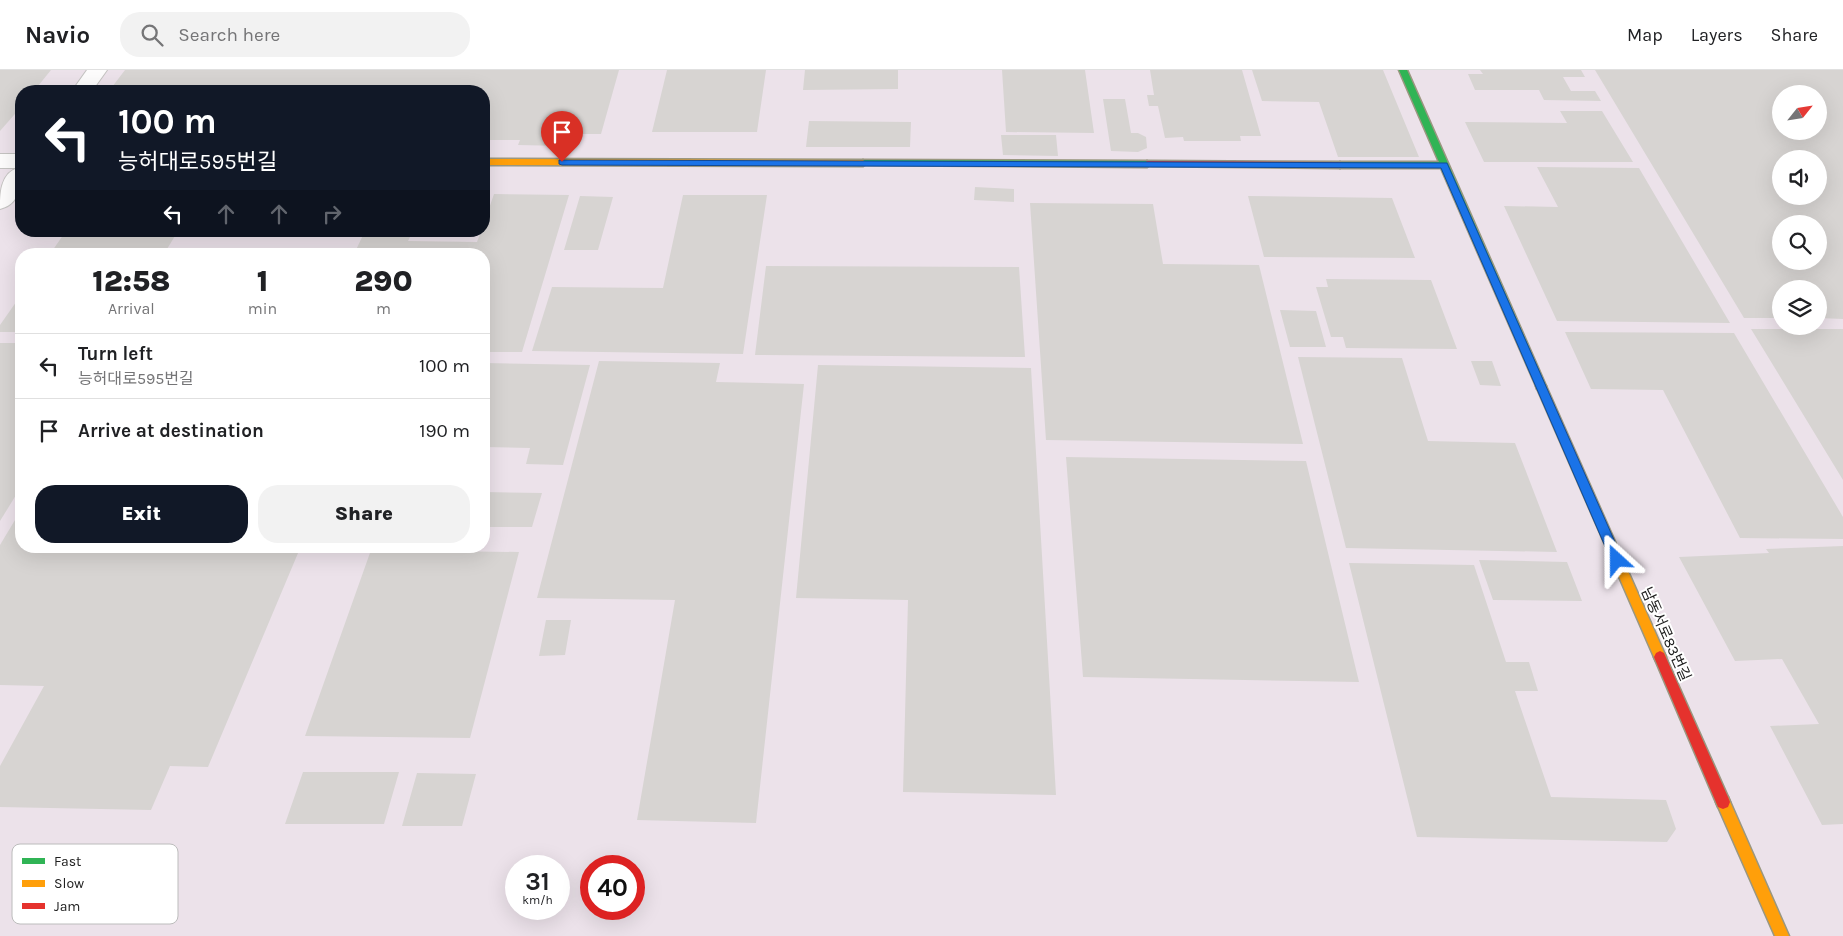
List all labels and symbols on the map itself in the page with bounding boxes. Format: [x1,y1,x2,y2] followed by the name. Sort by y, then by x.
[1772,85,1828,140] north arrow
[541,111,583,162] pin
[1590,533,1642,585] position arrow
[1637,584,1695,684] street label: 남동서로83번길
[12,844,178,924] legend
[54,853,81,870] text: Fast
[580,855,645,920] speed limit sign: 40
[54,875,84,892] text: Slow
[54,898,80,915] text: Jam

